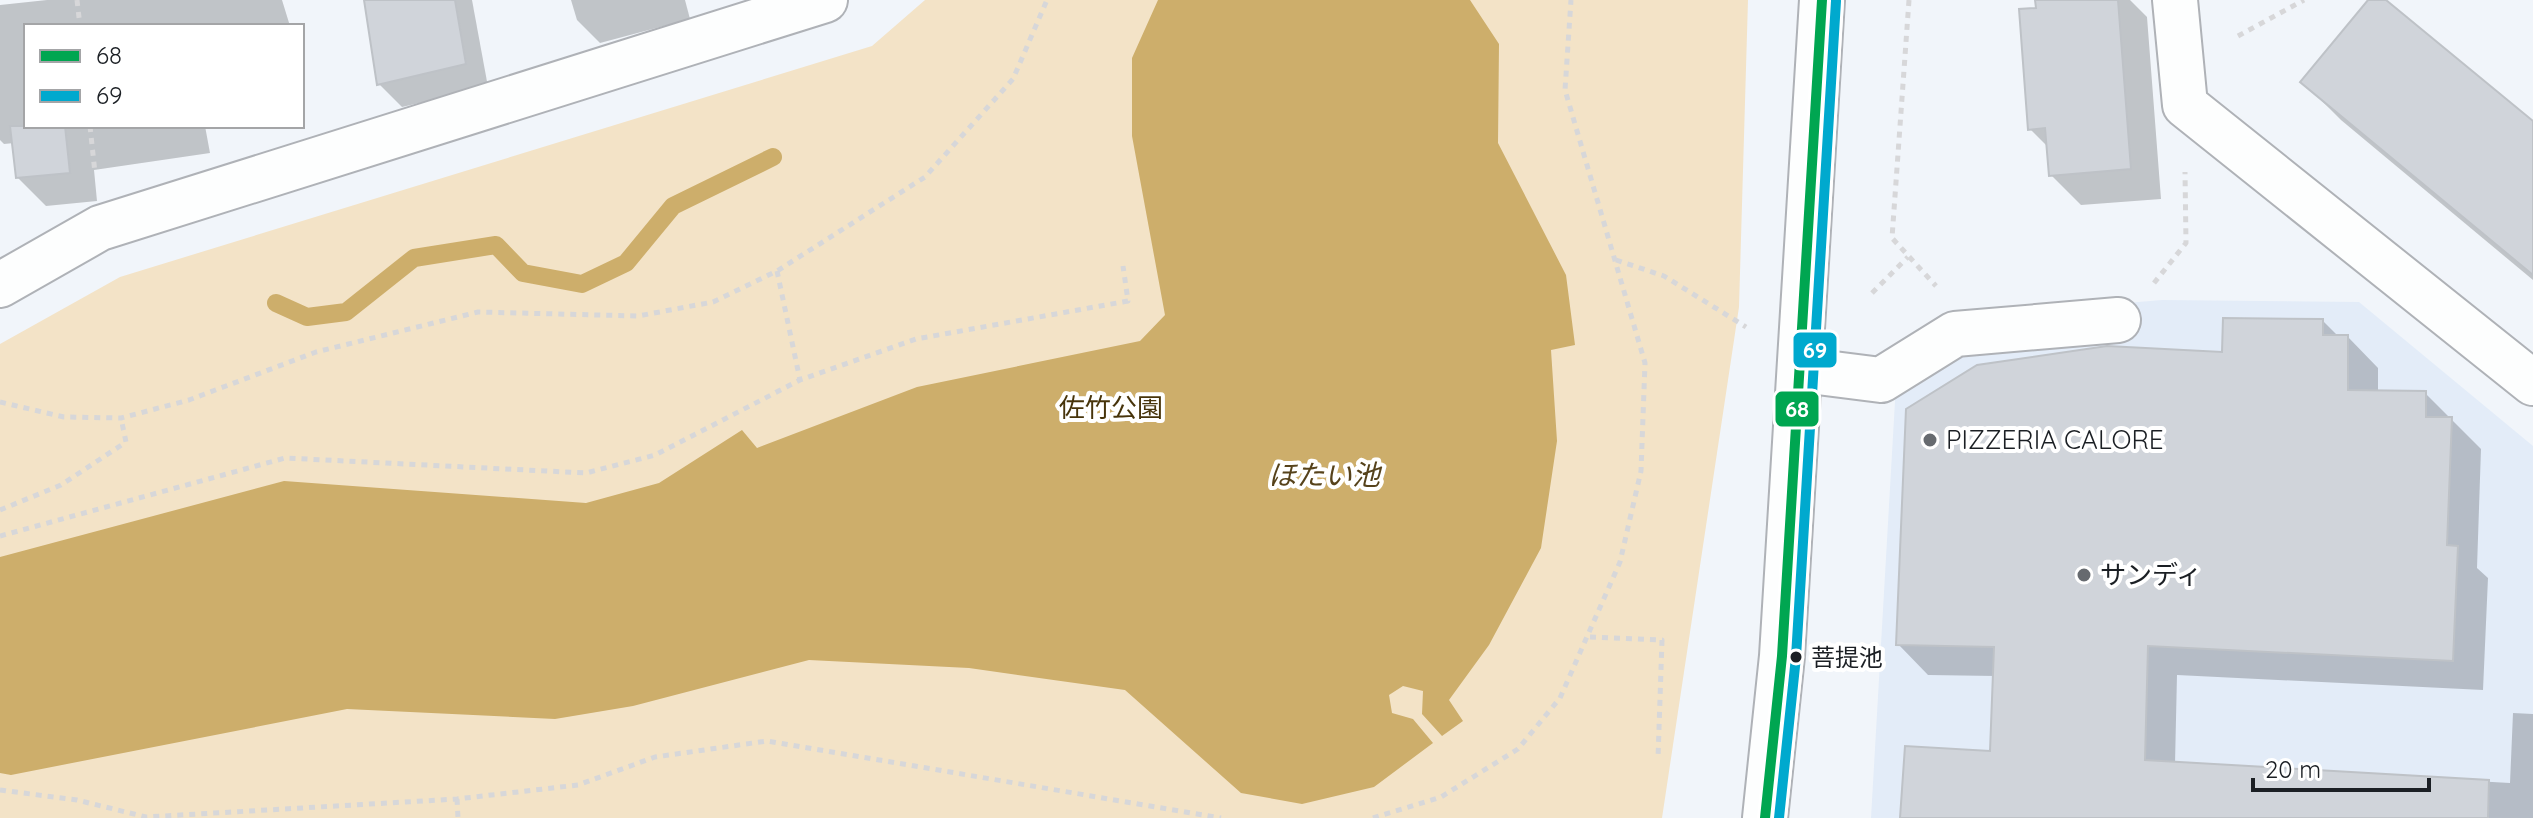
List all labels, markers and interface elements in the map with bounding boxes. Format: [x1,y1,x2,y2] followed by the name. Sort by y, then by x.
[24,24,304,128] legend
[96,40,122,70] text: 68
[96,80,122,110] text: 69
[1792,331,1838,369] line badge: 69
[1803,336,1827,364] text: 69
[1774,390,1820,428] line badge: 68
[1059,391,1163,424] park label: 佐竹公園
[1785,395,1809,423] text: 68
[1946,423,2164,456] place label: PIZZERIA CALORE
[1921,431,1939,449] marker: PIZZERIA CALORE
[1268,457,1383,492] water label: ほたい池
[2100,558,2202,591] place label: サンディ
[2075,566,2093,584] marker: サンディ
[1811,642,1883,672] place label: 菩提池
[1788,649,1804,665] marker: 菩提池
[2253,742,2429,792] scale bar
[2265,754,2321,784] text: 20 m

